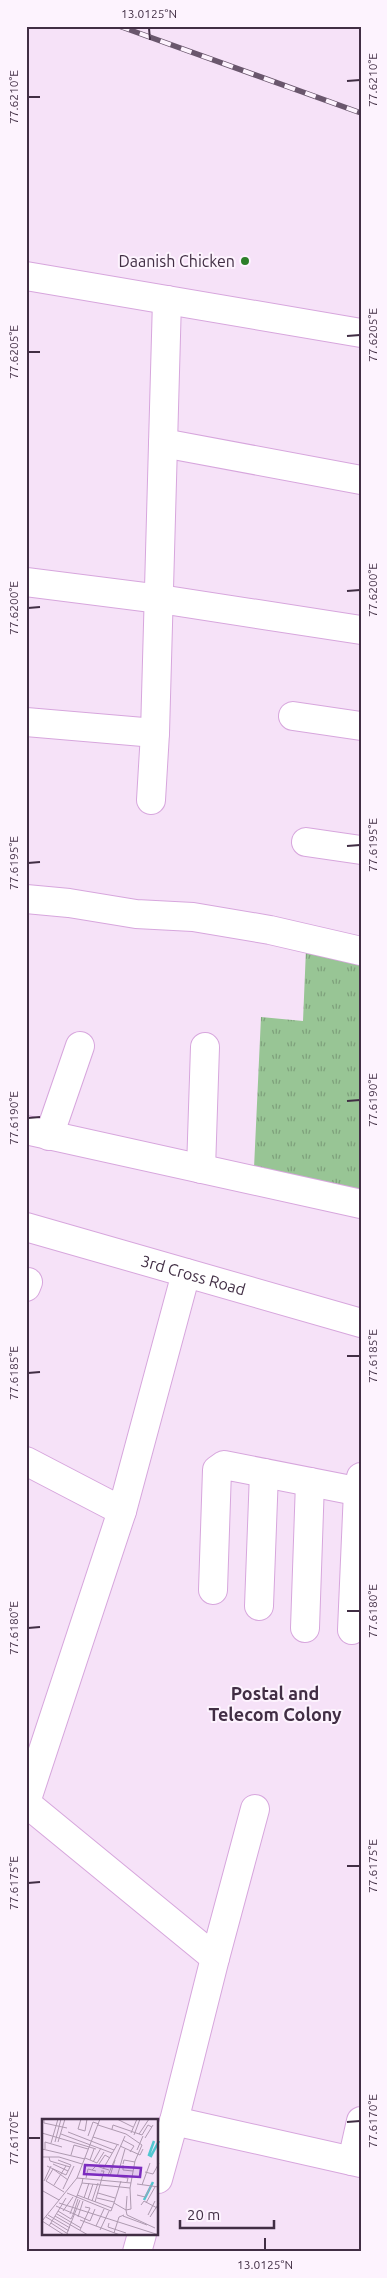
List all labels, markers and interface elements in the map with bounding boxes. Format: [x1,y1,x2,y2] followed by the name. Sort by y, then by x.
[121,7,177,20] text: 13.0125°N
[366,53,379,107] text: 77.6210°E
[7,70,20,124] text: 77.6210°E
[118,252,235,270] place label: Daanish Chicken
[239,255,251,267] marker: Daanish Chicken
[366,308,379,362] text: 77.6205°E
[7,325,20,379] text: 77.6205°E
[366,563,379,617] text: 77.6200°E
[7,581,20,635] text: 77.6200°E
[366,818,379,872] text: 77.6195°E
[7,836,20,890] text: 77.6195°E
[366,1073,379,1127] text: 77.6190°E
[7,1091,20,1145] text: 77.6190°E
[139,1251,248,1298] street label: 3rd Cross Road
[366,1329,379,1383] text: 77.6185°E
[7,1346,20,1400] text: 77.6185°E
[366,1584,379,1638] text: 77.6180°E
[7,1601,20,1655] text: 77.6180°E
[208,1683,342,1724] district label: Postal and Telecom Colony
[366,1839,379,1893] text: 77.6175°E
[7,1856,20,1910] text: 77.6175°E
[366,2094,379,2148] text: 77.6170°E
[7,2111,20,2165] text: 77.6170°E
[42,2119,159,2236] inset map
[180,2198,273,2230] scale bar
[187,2206,220,2223] text: 20 m
[237,2258,293,2271] text: 13.0125°N

